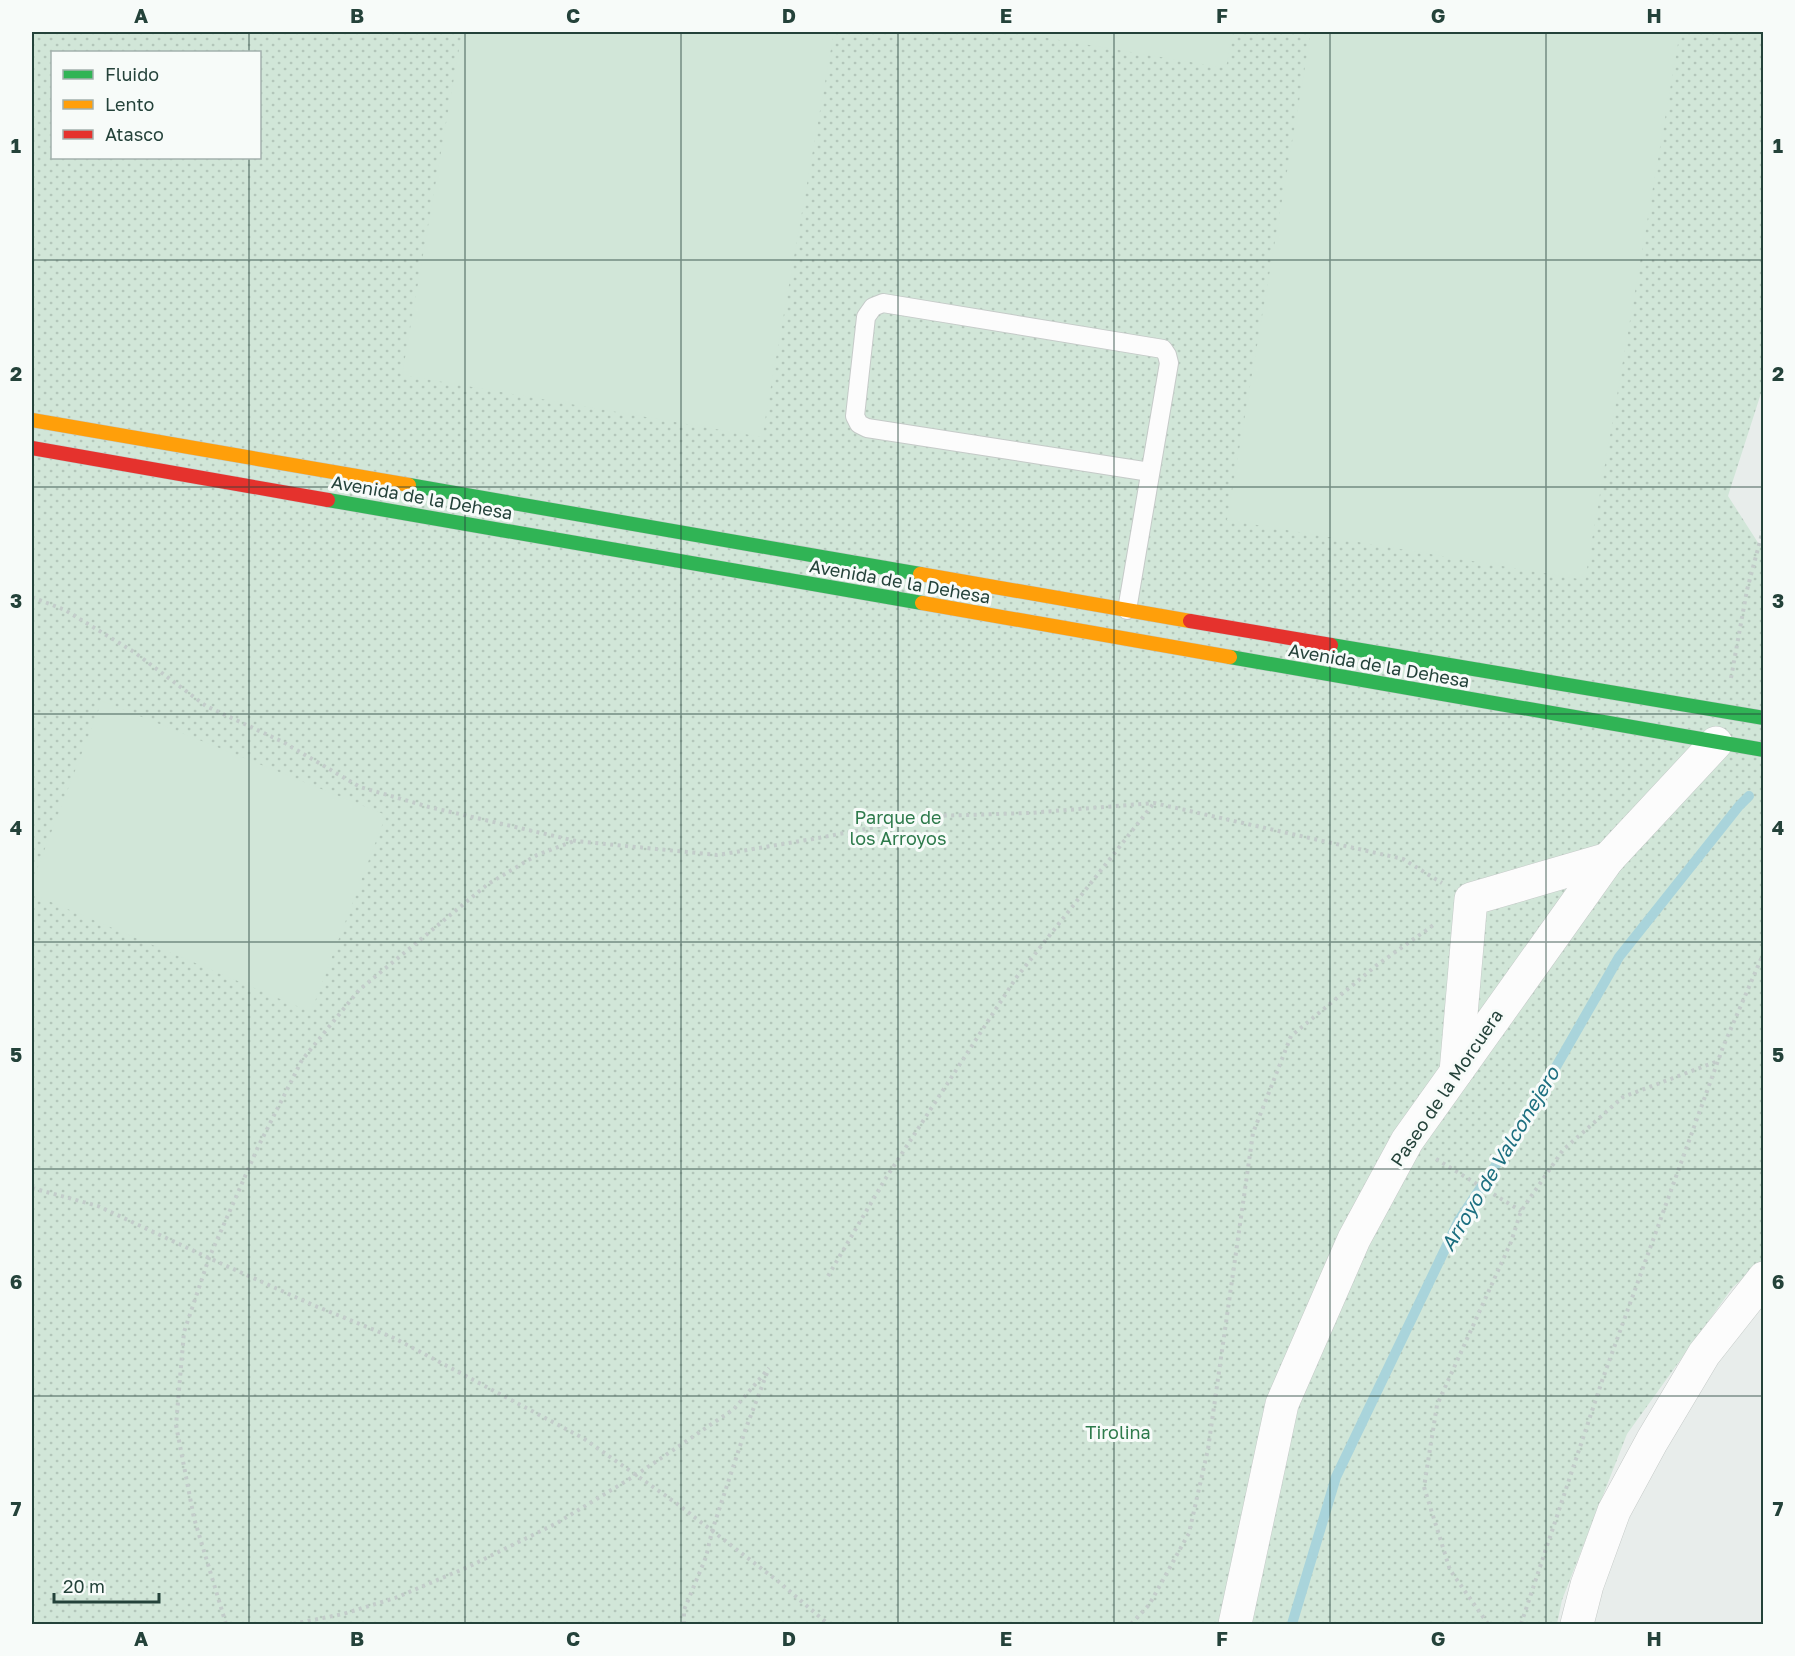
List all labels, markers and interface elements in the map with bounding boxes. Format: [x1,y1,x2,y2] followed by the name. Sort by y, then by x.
[134,3,148,27] text: A
[350,3,364,27] text: B
[566,3,580,27] text: C
[782,3,796,27] text: D
[1000,3,1012,27] text: E
[1216,3,1228,27] text: F
[1431,3,1445,27] text: G
[1646,3,1662,27] text: H
[51,51,261,159] legend
[105,63,159,85] text: Fluido
[105,93,154,115] text: Lento
[105,123,164,145] text: Atasco
[11,133,21,157] text: 1
[1773,133,1783,157] text: 1
[10,361,22,385] text: 2
[1772,361,1784,385] text: 2
[330,470,514,524] street label: Avenida de la Dehesa
[808,554,992,608] street label: Avenida de la Dehesa
[10,588,22,612] text: 3
[1772,588,1784,612] text: 3
[1287,638,1471,692] street label: Avenida de la Dehesa
[850,806,946,849] park label: Parque de los Arroyos
[10,815,22,839] text: 4
[1772,815,1784,839] text: 4
[1385,1005,1507,1170] street label: Paseo de la Morcuera
[10,1042,22,1066] text: 5
[1772,1042,1784,1066] text: 5
[1435,1061,1565,1255] water label: Arroyo de Valconejero
[10,1269,22,1293] text: 6
[1772,1269,1784,1293] text: 6
[1085,1421,1151,1443] park label: Tirolina
[11,1496,22,1520] text: 7
[1773,1496,1784,1520] text: 7
[54,1566,159,1604] scale bar
[63,1575,105,1597] text: 20 m
[134,1626,148,1650] text: A
[350,1626,364,1650] text: B
[566,1626,580,1650] text: C
[782,1626,796,1650] text: D
[1000,1626,1012,1650] text: E
[1216,1626,1228,1650] text: F
[1431,1626,1445,1650] text: G
[1646,1626,1662,1650] text: H

